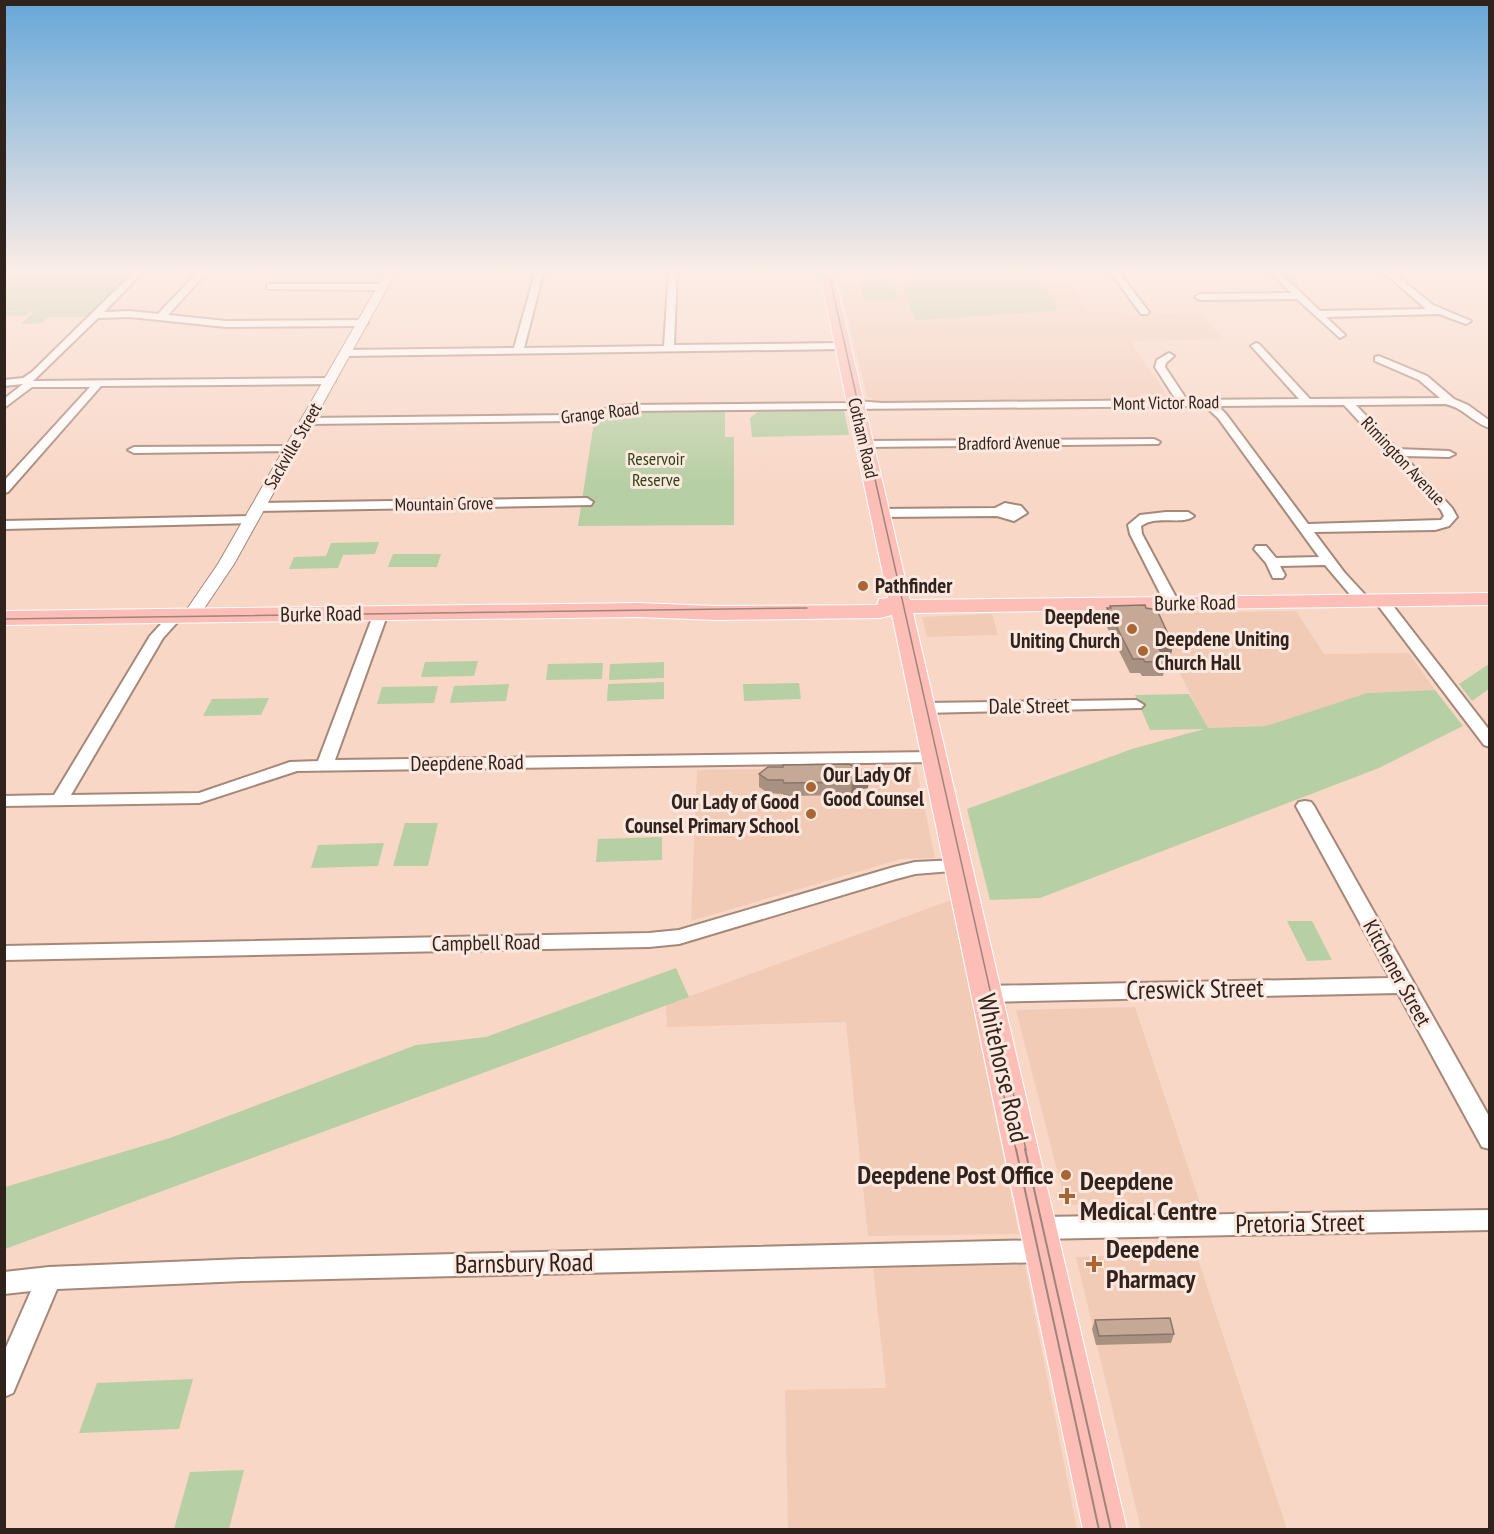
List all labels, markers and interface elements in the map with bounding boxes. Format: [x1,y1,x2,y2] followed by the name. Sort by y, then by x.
[1113,390,1219,415] street label: Mont Victor Road
[843,395,884,480] street label: Cotham Road
[560,396,640,429] street label: Grange Road
[259,398,327,493] street label: Sackville Street
[1356,411,1450,510] street label: Rimington Avenue
[958,430,1060,455] street label: Bradford Avenue
[627,447,685,491] park label: Reservoir Reserve
[395,491,493,516] street label: Mountain Grove
[875,572,953,599] place label: Pathfinder
[856,579,870,593] marker: Pathfinder
[1154,588,1236,617] street label: Burke Road
[280,599,362,628] street label: Burke Road
[1010,603,1120,654] place label: Deepdene Uniting Church
[1125,622,1139,636] marker: Deepdene Uniting Church
[1155,625,1289,676] place label: Deepdene Uniting Church Hall
[1136,644,1150,658] marker: Deepdene Uniting Church Hall
[988,691,1070,720] street label: Dale Street
[410,748,524,777] street label: Deepdene Road
[823,761,925,812] place label: Our Lady Of Good Counsel
[804,780,818,794] marker: Our Lady Of Good Counsel
[625,788,800,839] place label: Our Lady of Good Counsel Primary School
[804,807,818,821] marker: Our Lady of Good Counsel Primary School
[1357,915,1438,1031] street label: Kitchener Street
[432,928,540,957] street label: Campbell Road
[1126,971,1264,1006] street label: Creswick Street
[970,990,1037,1145] street label: Whitehorse Road
[857,1158,1054,1191] place label: Deepdene Post Office
[1080,1164,1217,1227] place label: Deepdene Medical Centre
[1059,1168,1073,1182] marker: Deepdene Post Office
[1058,1187,1076,1205] marker: Deepdene Medical Centre
[1235,1205,1365,1240] street label: Pretoria Street
[1106,1232,1199,1295] place label: Deepdene Pharmacy
[454,1245,594,1280] street label: Barnsbury Road
[1087,1257,1101,1271] marker: Deepdene Pharmacy

